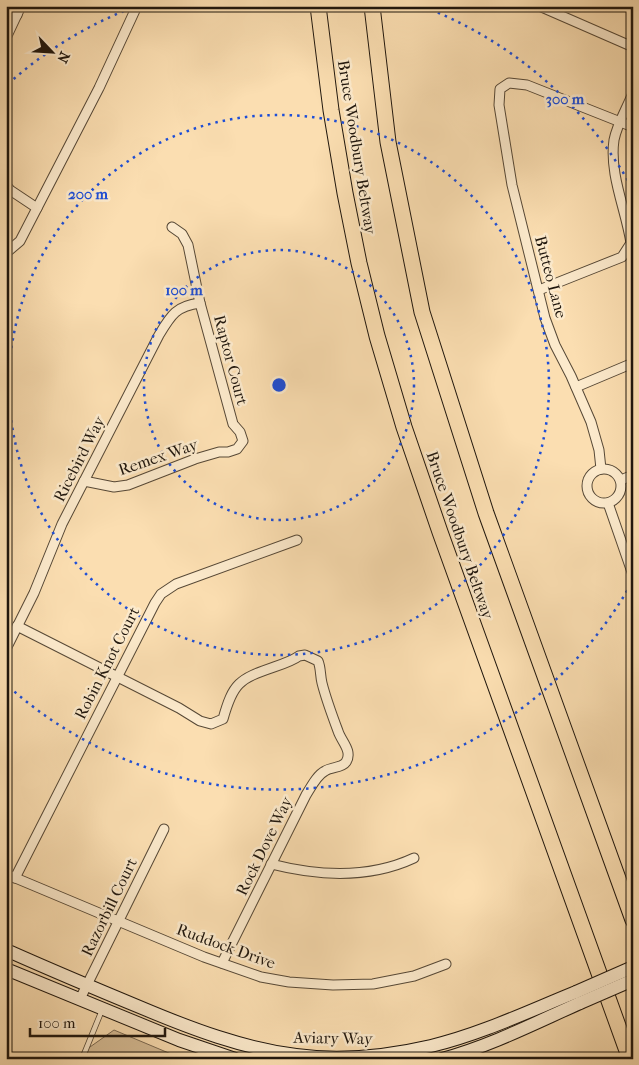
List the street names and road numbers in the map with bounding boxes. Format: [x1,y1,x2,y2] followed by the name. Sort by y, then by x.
[334,59,380,236] street label: Bruce Woodbury Beltway
[531,234,571,320] street label: Butteo Lane
[210,313,252,407] street label: Raptor Court
[49,413,109,505] street label: Ricebird Way
[116,434,201,479] street label: Remex Way
[422,449,498,622] street label: Bruce Woodbury Beltway
[70,603,144,722] street label: Robin Knot Court
[232,793,296,898] street label: Rock Dove Way
[77,855,141,959] street label: Razorbill Court
[174,919,278,973] street label: Ruddock Drive
[292,1028,373,1048] street label: Aviary Way

